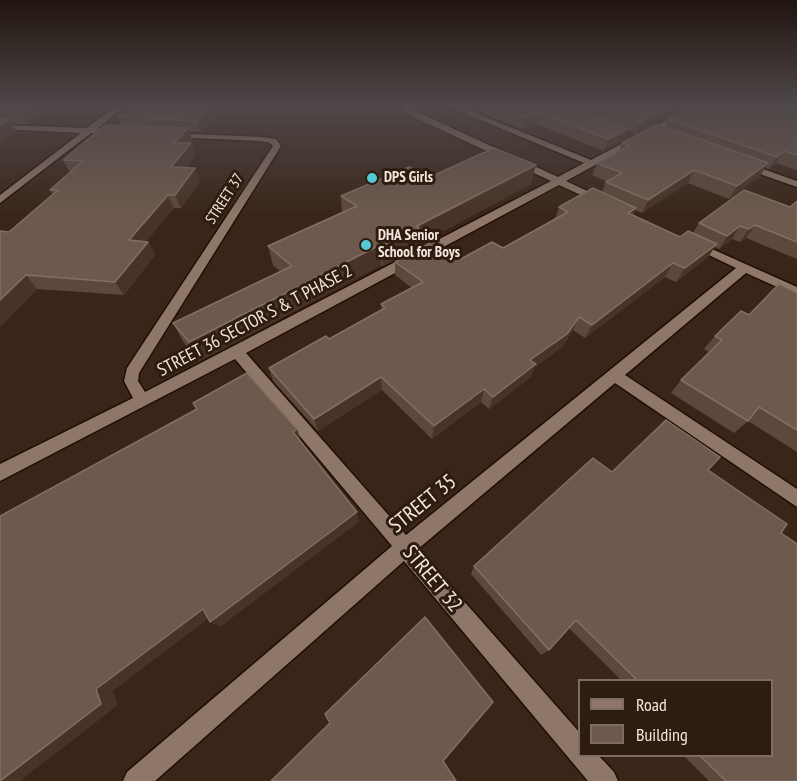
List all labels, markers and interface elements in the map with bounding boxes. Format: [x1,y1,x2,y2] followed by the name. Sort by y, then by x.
[384,169,433,187] place label: DPS Girls
[202,170,248,228] street label: STREET 37
[365,171,379,185] marker: DPS Girls
[378,227,460,262] place label: DHA Senior School for Boys
[359,238,373,252] marker: DHA Senior School for Boys
[154,260,356,382] street label: STREET 36 SECTOR S & T PHASE 2
[384,469,462,539] street label: STREET 35
[397,541,467,617] street label: STREET 32
[578,679,773,757] legend
[636,693,667,716] text: Road
[636,723,688,746] text: Building

